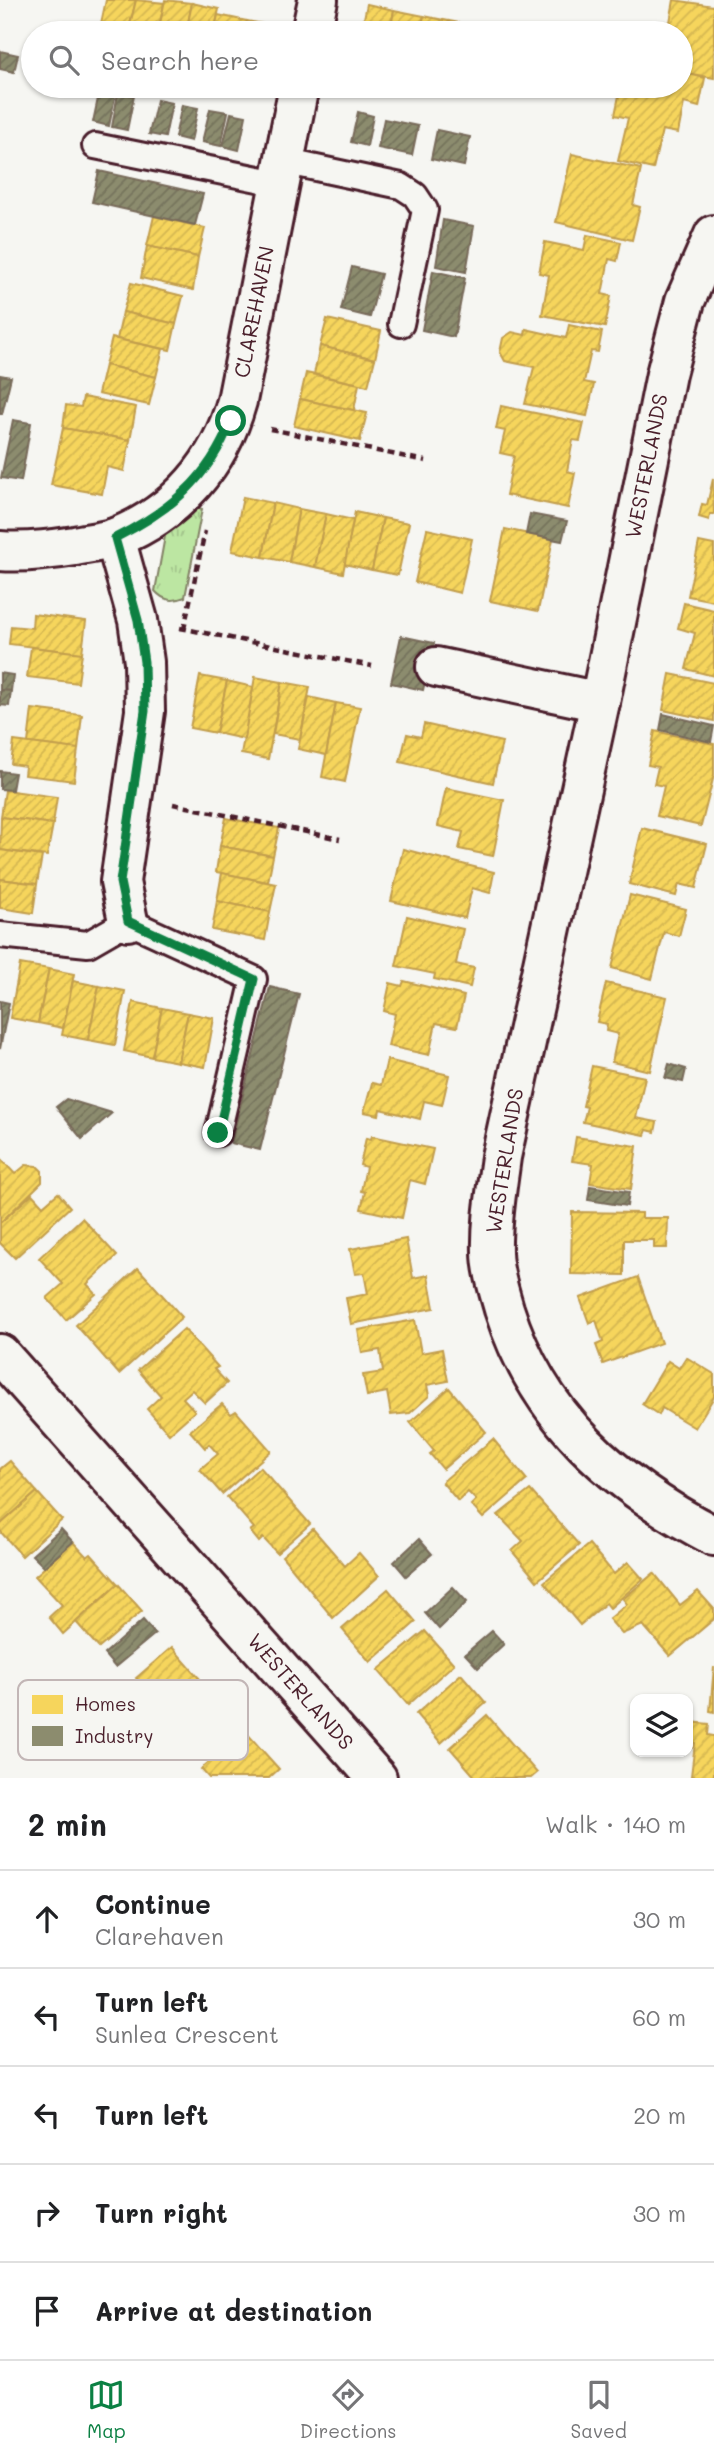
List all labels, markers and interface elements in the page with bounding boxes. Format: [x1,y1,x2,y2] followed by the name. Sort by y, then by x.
[21,21,693,98] search box
[45,41,83,79] icon: search
[101,43,259,77] text: Search here
[227,244,279,380] street label: CLAREHAVEN
[618,391,673,540] street label: WESTERLANDS
[215,405,246,436] route start
[479,1086,528,1235] street label: WESTERLANDS
[202,1117,233,1148] route end
[243,1627,360,1755] street label: WESTERLANDS
[18,1680,248,1760] legend
[75,1691,136,1716] text: Homes
[630,1694,693,1757] map controls
[630,1694,693,1757] button: layers
[75,1723,153,1748] text: Industry
[28,1804,107,1844] text: 2 min
[545,1809,686,1839] text: Walk · 140 m
[95,1887,211,1921] text: Continue
[28,1900,66,1938] icon: ahead
[633,1904,686,1934] text: 30 m
[95,1921,224,1951] text: Clarehaven
[95,1985,208,2019] text: Turn left
[28,1998,66,2036] icon: left
[632,2002,686,2032] text: 60 m
[95,2019,279,2049] text: Sunlea Crescent
[28,2096,66,2134] icon: left
[95,2098,208,2132] text: Turn left
[633,2100,686,2130] text: 20 m
[28,2194,66,2232] icon: right
[95,2196,228,2230] text: Turn right
[633,2198,686,2228] text: 30 m
[28,2292,66,2330] icon: arrive
[95,2294,372,2328] text: Arrive at destination
[87,2376,126,2443] tab: Map
[300,2376,396,2443] tab: Directions
[571,2376,627,2443] tab: Saved

